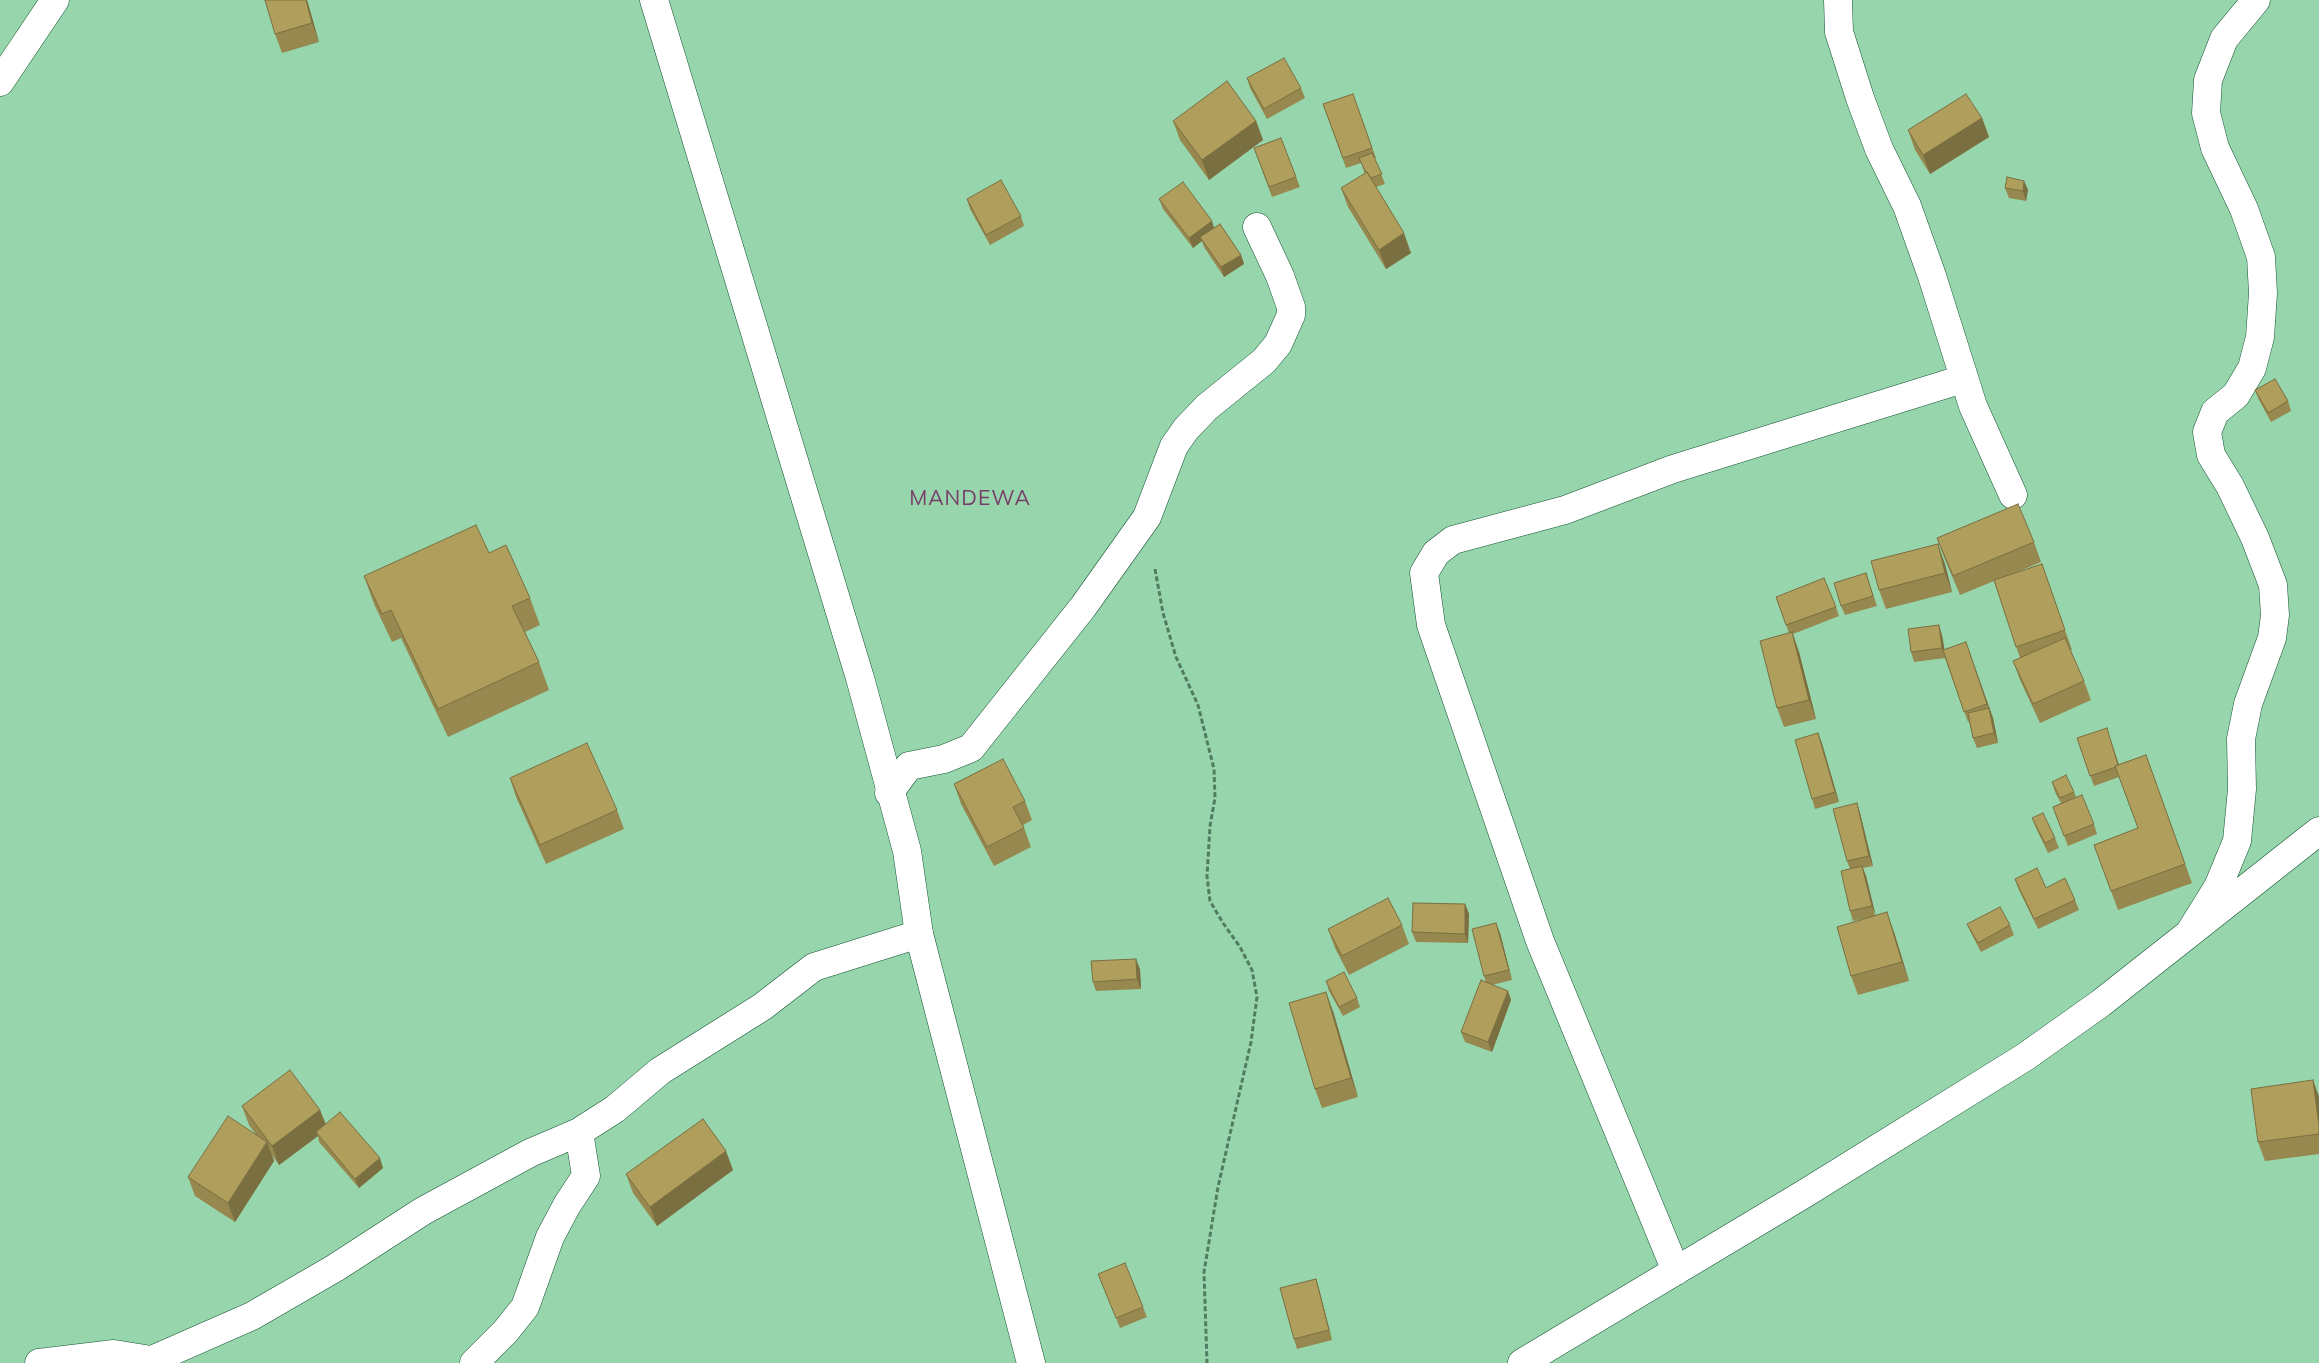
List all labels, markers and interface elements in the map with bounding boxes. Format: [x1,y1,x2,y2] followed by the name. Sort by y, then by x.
[908,486,1032,512] district label: MANDEWA

